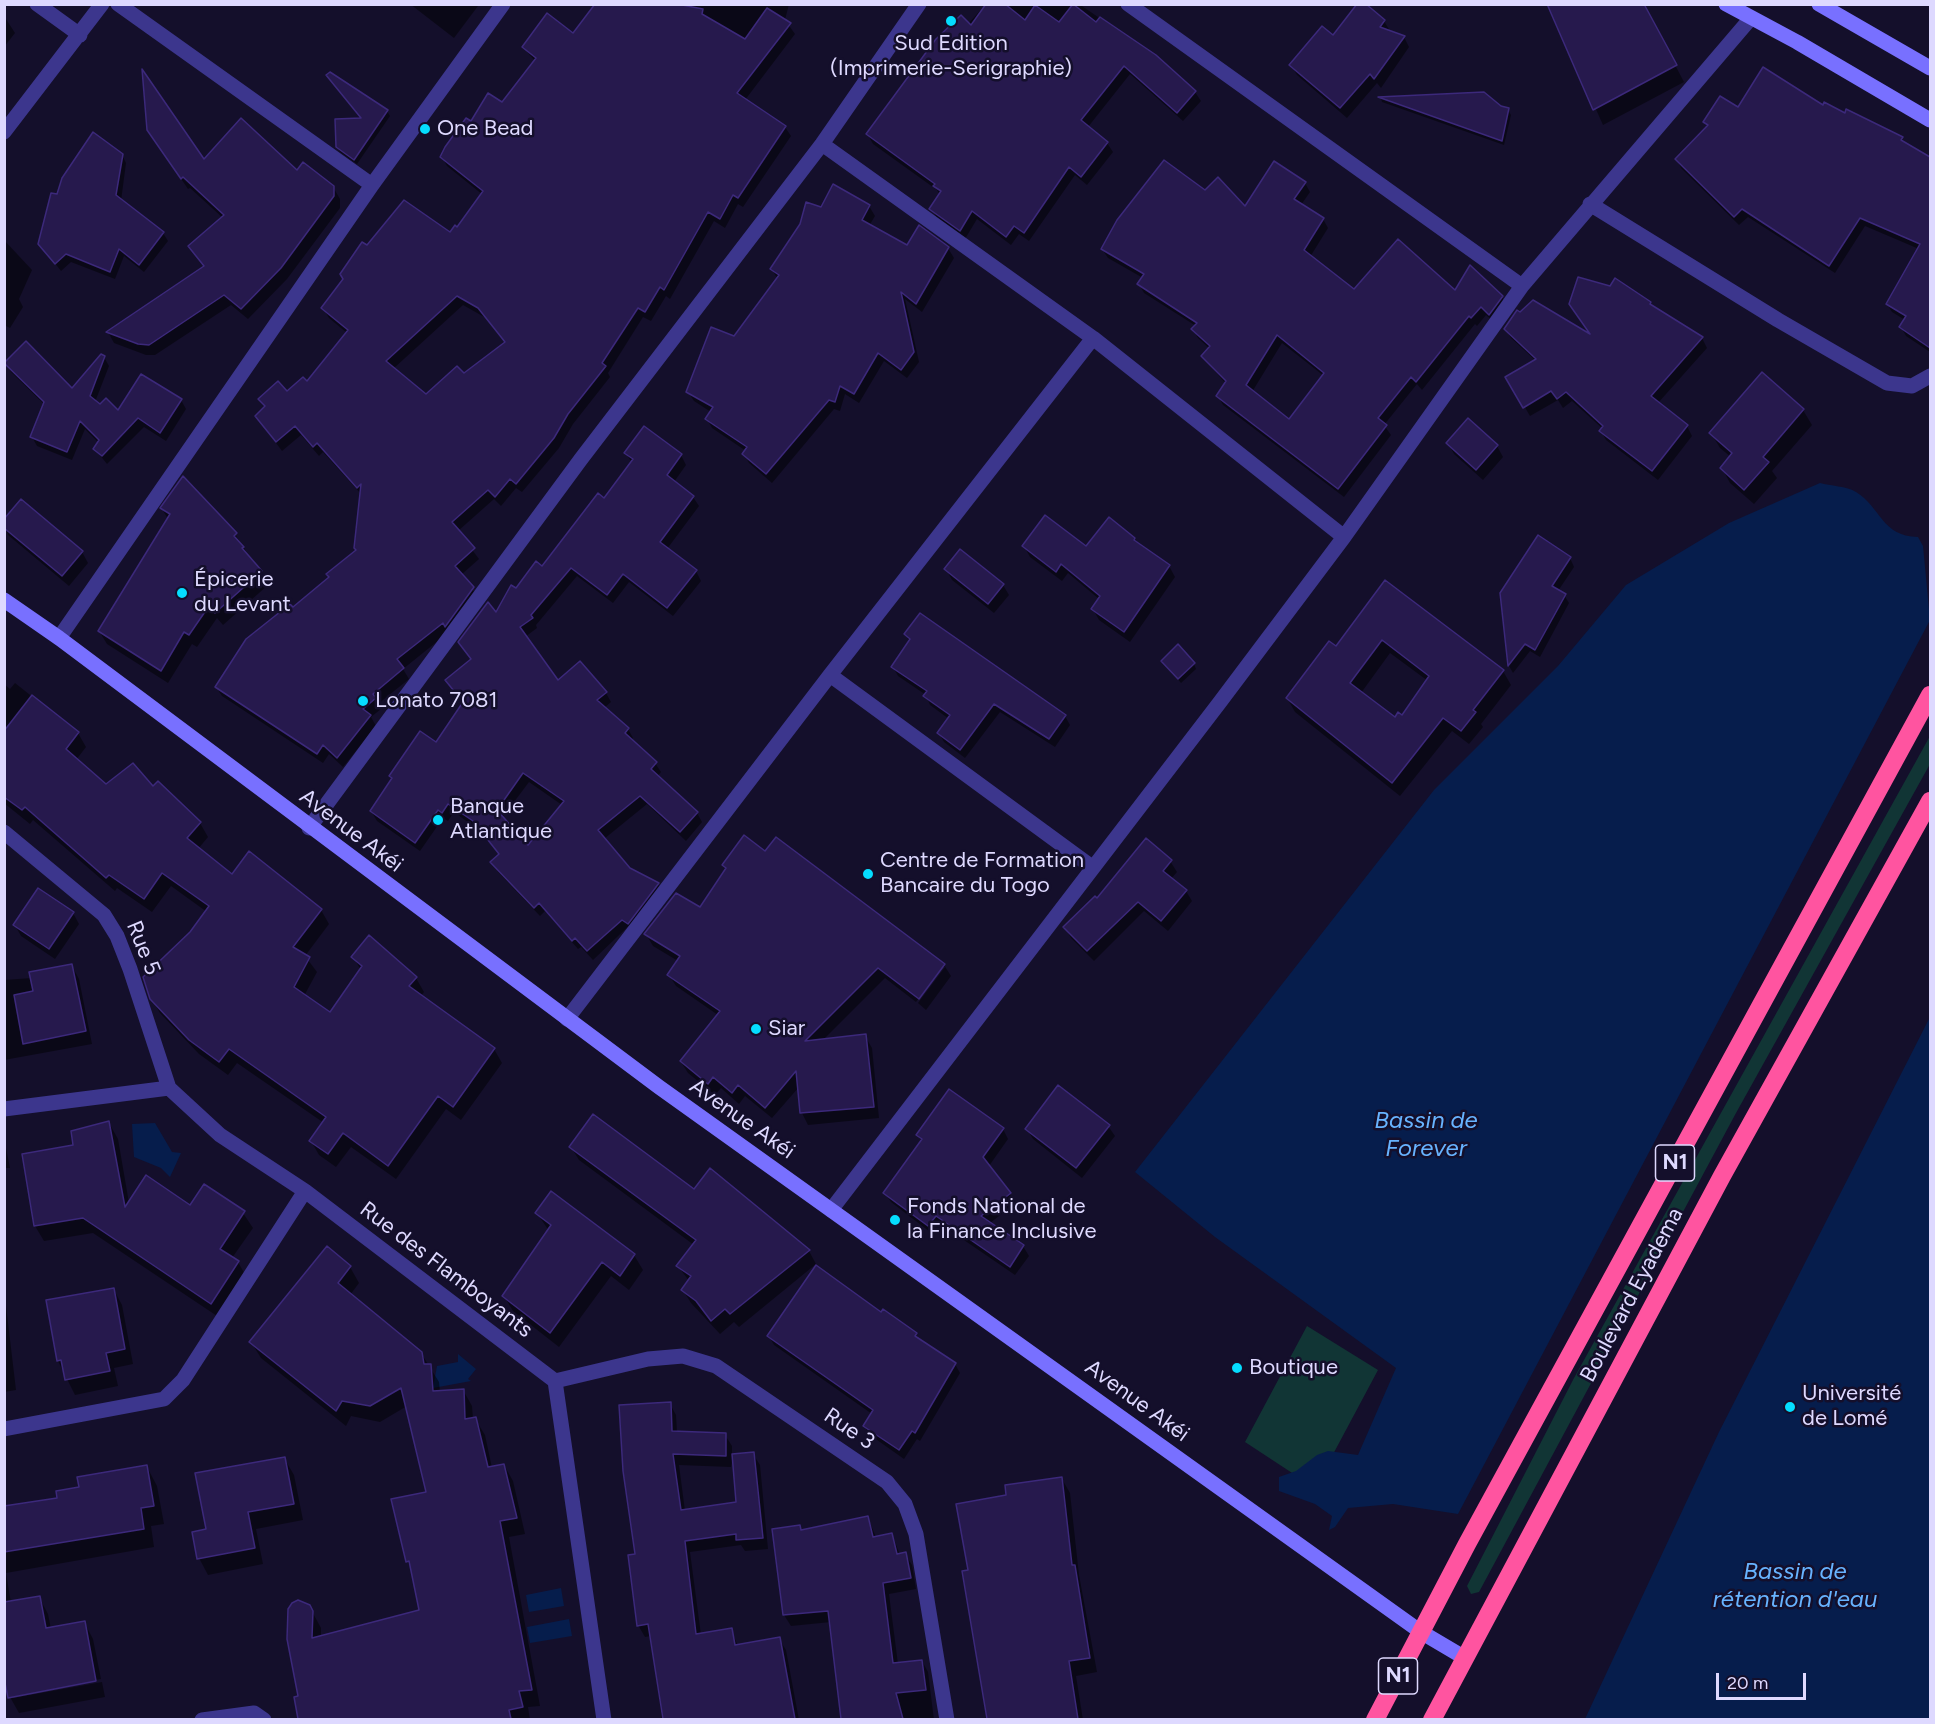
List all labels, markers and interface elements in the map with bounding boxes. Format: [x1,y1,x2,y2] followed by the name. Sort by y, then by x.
[944,14,958,28] marker: Sud Edition (Imprimerie-Serigraphie)
[830,31,1072,82] place label: Sud Edition (Imprimerie-Serigraphie)
[437,116,533,142] place label: One Bead
[418,122,432,136] marker: One Bead
[194,567,291,618] place label: Épicerie du Levant
[175,586,189,600] marker: Épicerie du Levant
[375,688,498,714] place label: Lonato 7081
[356,694,370,708] marker: Lonato 7081
[294,784,408,878] street label: Avenue Akéi
[450,794,552,846] place label: Banque Atlantique
[431,813,445,827] marker: Banque Atlantique
[880,848,1084,900] place label: Centre de Formation Bancaire du Togo
[861,867,875,881] marker: Centre de Formation Bancaire du Togo
[120,917,166,979] street label: Rue 5
[768,1016,805,1042] place label: Siar
[749,1022,763,1036] marker: Siar
[684,1073,800,1165] street label: Avenue Akéi
[1374,1107,1478,1163] water label: Bassin de Forever
[1656,1145,1694,1181] road number: N1
[907,1194,1096,1246] place label: Fonds National de la Finance Inclusive
[354,1196,538,1344] street label: Rue des Flamboyants
[1575,1203,1689,1387] street label: Boulevard Eyadema
[888,1213,902,1227] marker: Fonds National de la Finance Inclusive
[1080,1354,1194,1448] street label: Avenue Akéi
[1249,1355,1338,1381] place label: Boutique
[1230,1361,1244,1375] marker: Boutique
[1802,1381,1901,1432] place label: Université de Lomé
[1783,1400,1797,1414] marker: Université de Lomé
[819,1403,879,1455] street label: Rue 3
[1713,1558,1877,1614] water label: Bassin de rétention d'eau
[1378,1658,1418,1694] road number: N1
[1719,1661,1809,1699] scale bar
[1727,1672,1768,1694] text: 20 m

